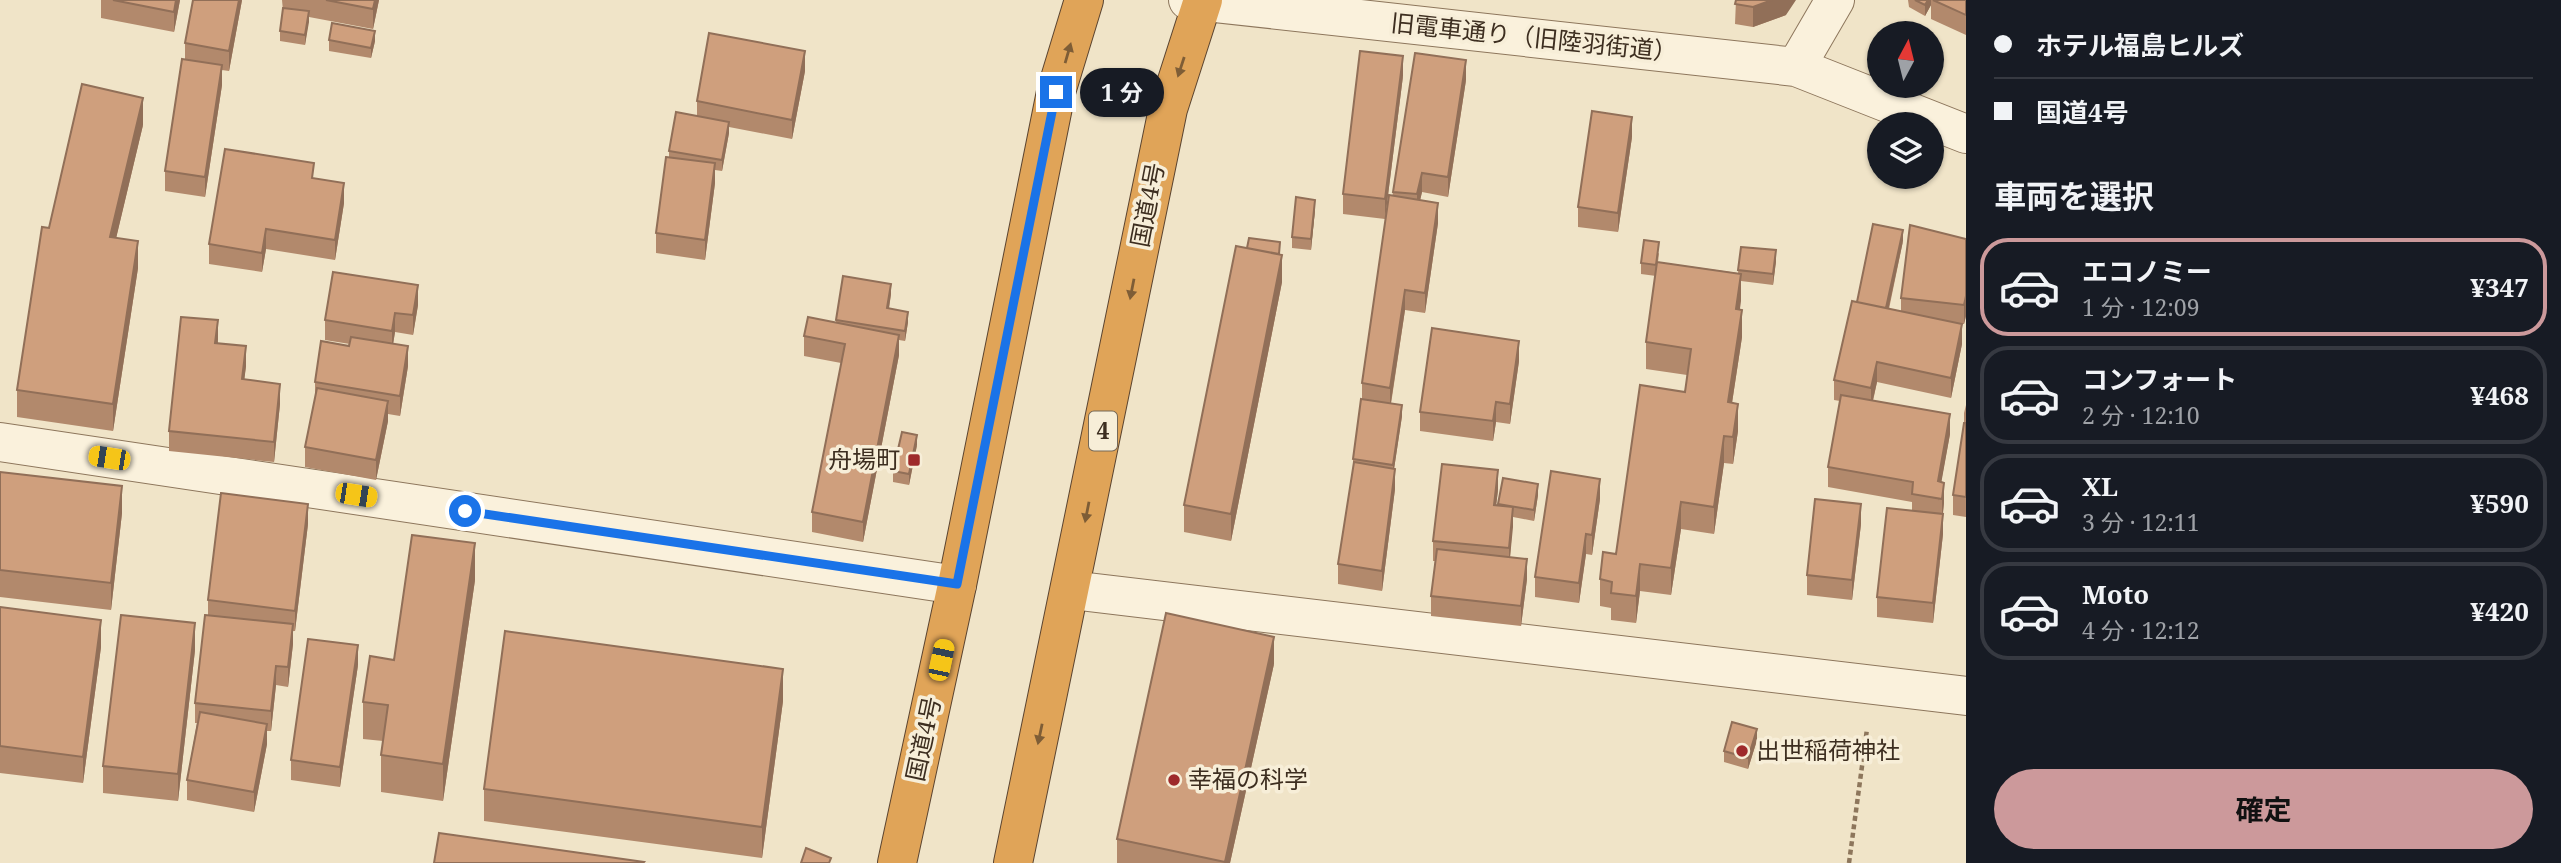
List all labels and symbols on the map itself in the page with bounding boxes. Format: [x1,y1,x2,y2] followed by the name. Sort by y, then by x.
[1389,5,1679,68] street label: 旧電車通り（旧陸羽街道）
[1867,21,1944,98] north arrow
[1063,42,1074,64] one-way arrow
[1176,56,1186,77] one-way arrow
[1080,68,1164,116] callout: 1 分
[1040,76,1072,108] route end
[1122,160,1171,250] street label: 国道4号
[1126,278,1137,300] one-way arrow
[1089,412,1117,450] road number: 4
[828,442,900,475] place label: 舟場町
[87,444,132,472] car
[906,452,922,468] marker: 舟場町
[334,481,379,509] car
[449,495,481,527] route start
[1081,501,1092,523] one-way arrow
[927,637,956,683] car
[898,693,948,784] street label: 国道4号
[1035,723,1046,745] one-way arrow
[1756,733,1900,766] place label: 出世稲荷神社
[1734,743,1750,759] marker: 出世稲荷神社
[1188,762,1308,795] place label: 幸福の科学
[1166,772,1182,788] marker: 幸福の科学

